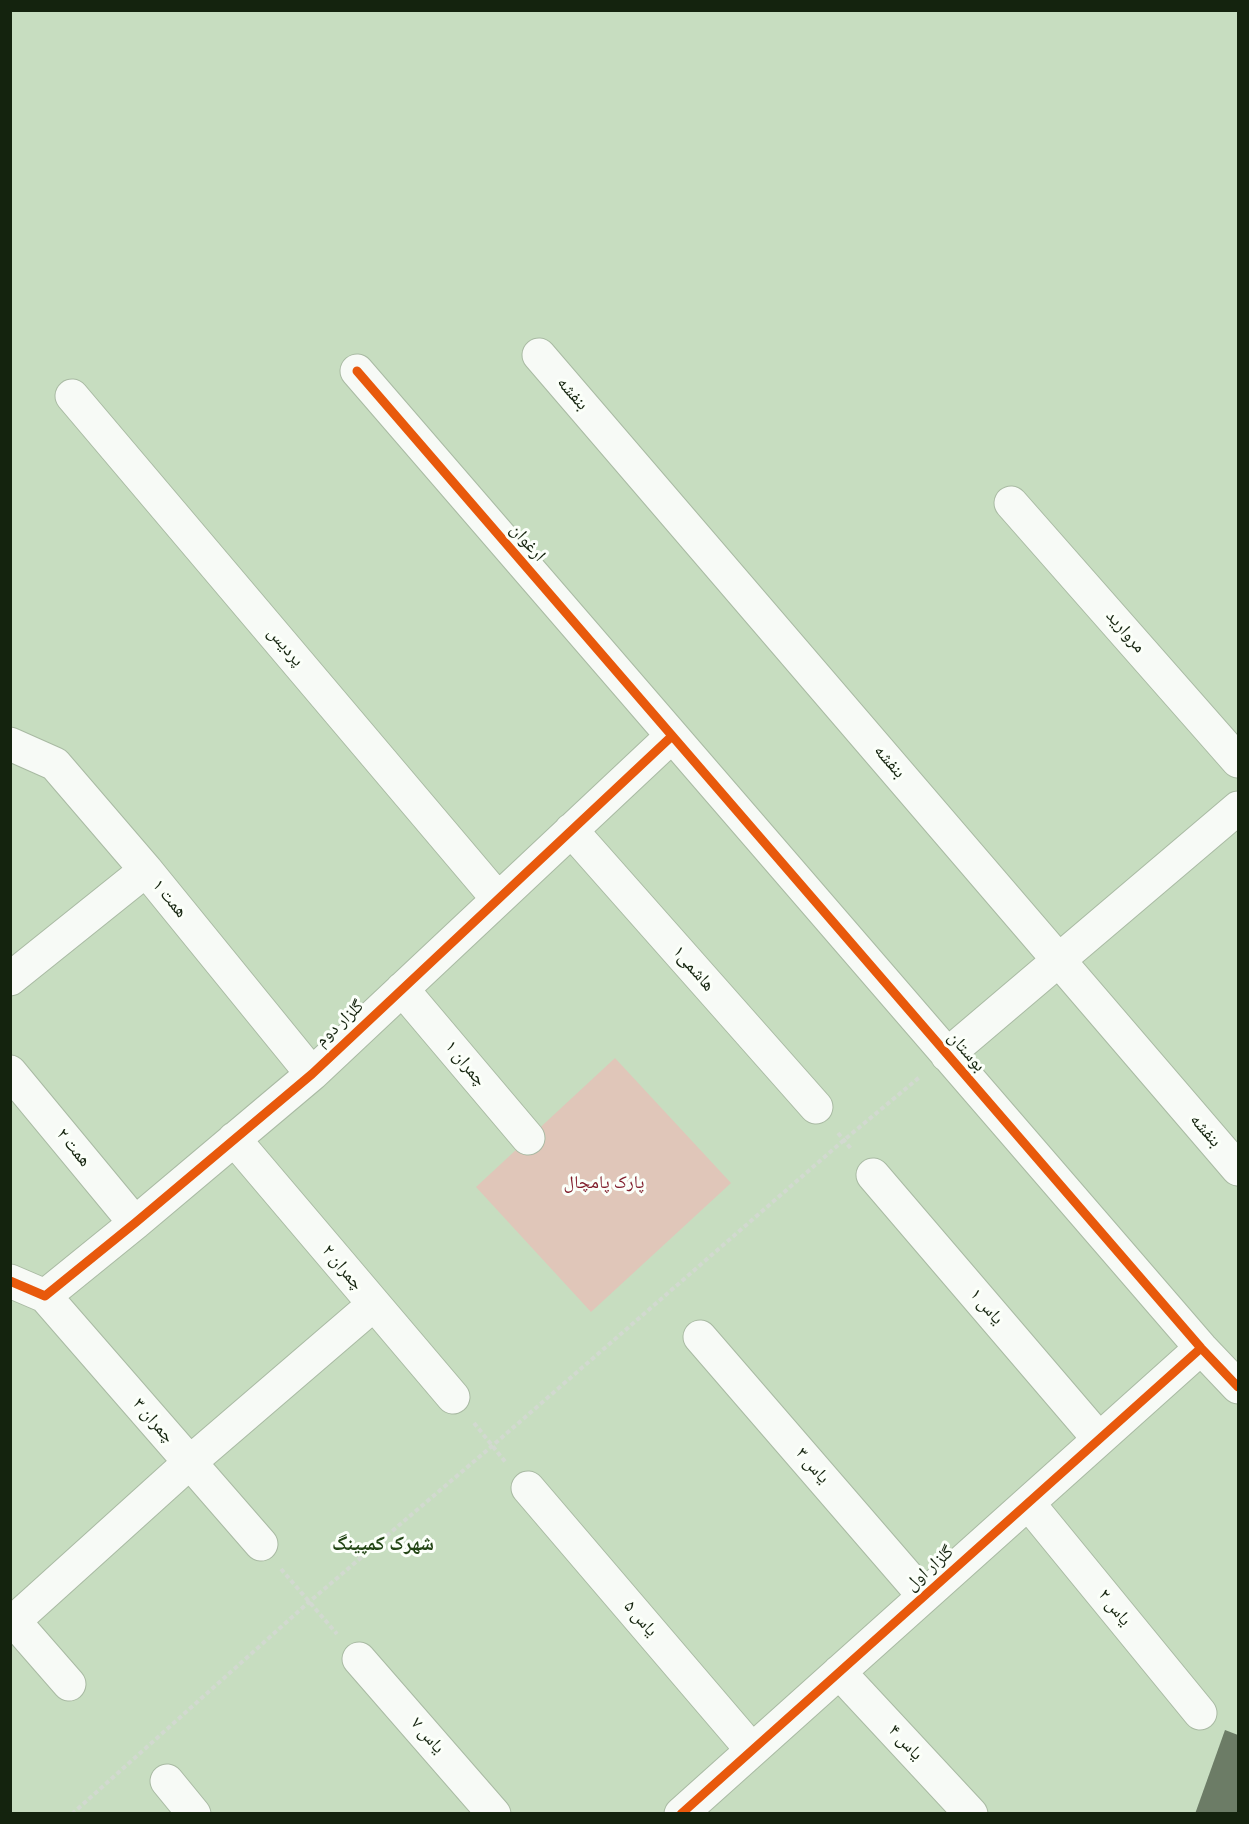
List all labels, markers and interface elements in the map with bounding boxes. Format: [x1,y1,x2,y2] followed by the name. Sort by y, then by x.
[552,373,592,415] street label: بنفشه
[505,519,549,567] street label: ارغوان
[1100,606,1150,658] street label: مروارید
[262,623,308,671] street label: پردیس
[869,741,909,783] street label: بنفشه
[147,875,191,923] street label: همت ۱
[667,942,719,996] street label: هاشمی۱
[311,996,369,1052] street label: گلزار دوم
[942,1027,990,1077] street label: بوستان
[440,1037,490,1091] street label: چمران ۱
[1185,1110,1225,1152] street label: بنفشه
[51,1124,95,1172] street label: همت ۲
[564,1173,644,1195] park label: پارک پامچال
[317,1241,367,1295] street label: چمران ۲
[964,1284,1008,1330] street label: یاس ۱
[127,1394,179,1448] street label: چمران ۳
[790,1443,834,1489] street label: یاس ۳
[332,1533,434,1557] district label: شهرک کمپینگ
[901,1542,959,1596] street label: گلزار اول
[1093,1585,1135,1631] street label: یاس ۲
[618,1596,662,1642] street label: یاس ۵
[405,1713,449,1759] street label: یاس ۷
[883,1721,927,1765] street label: یاس ۴

